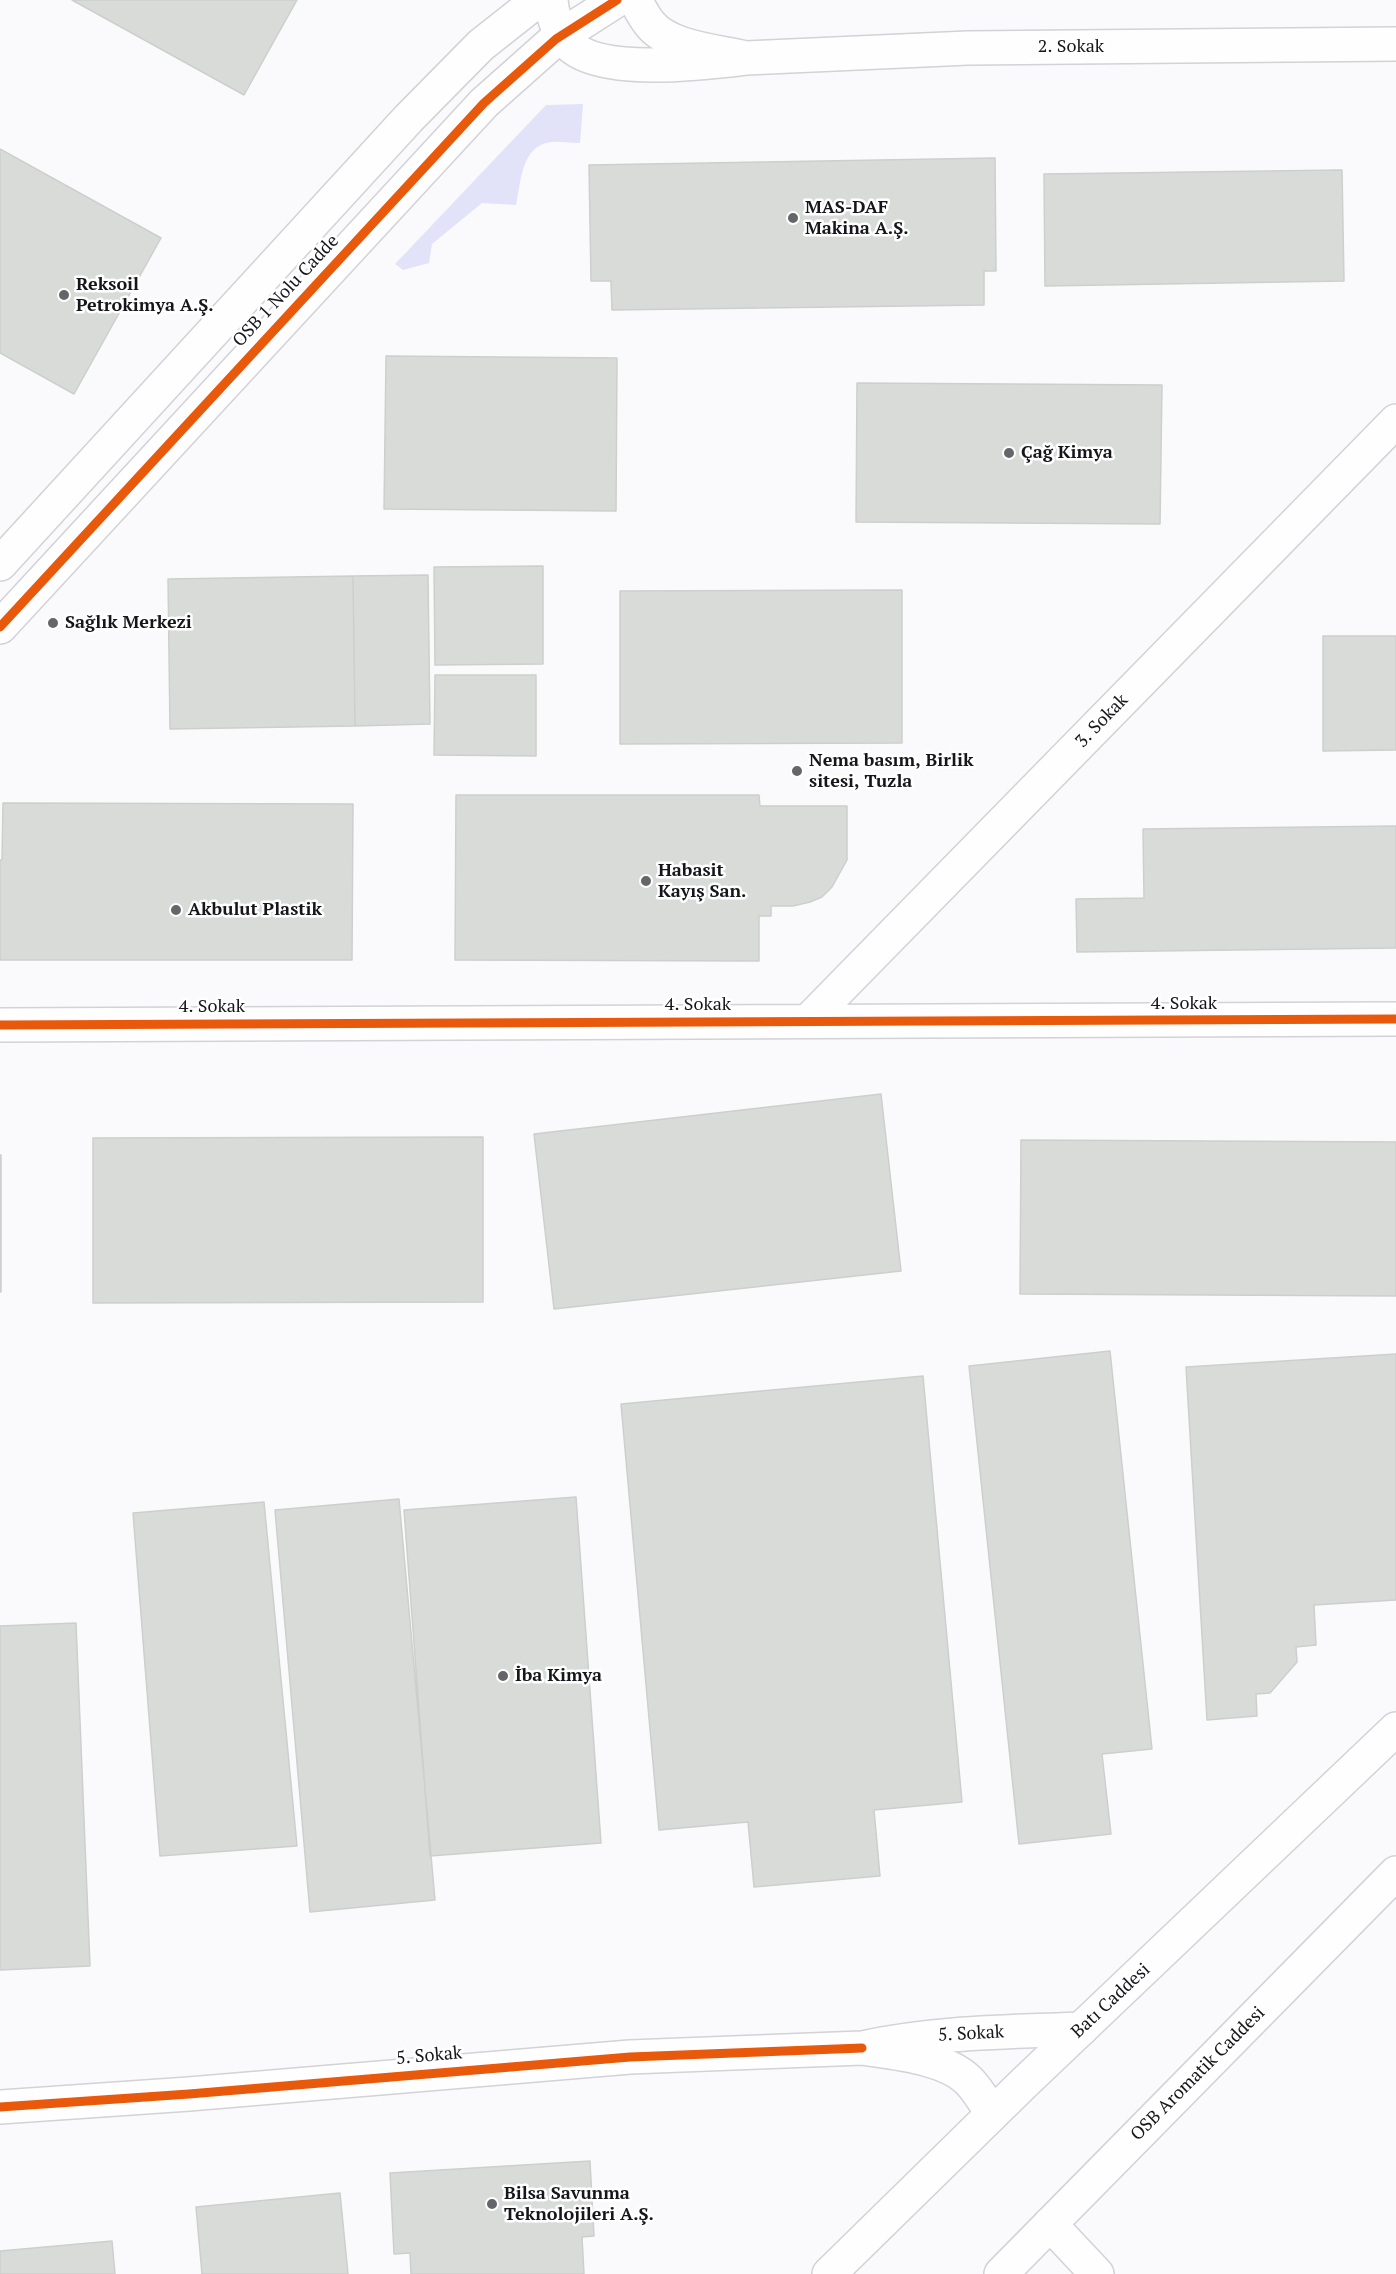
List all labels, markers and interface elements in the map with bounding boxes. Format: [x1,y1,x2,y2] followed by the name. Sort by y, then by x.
[1038,36,1104,58] street label: 2. Sokak
[805,197,909,240] place label: MAS-DAF Makina A.Ş.
[786,211,800,225] marker: MAS-DAF Makina A.Ş.
[229,230,343,352] street label: OSB 1 Nolu Cadde
[76,274,214,316] place label: Reksoil Petrokimya A.Ş.
[57,288,71,302] marker: Reksoil Petrokimya A.Ş.
[1021,442,1113,464] place label: Çağ Kimya
[1002,446,1016,460] marker: Çağ Kimya
[65,612,192,634] place label: Sağlık Merkezi
[46,616,60,630] marker: Sağlık Merkezi
[1071,690,1133,752] street label: 3. Sokak
[809,750,973,792] place label: Nema basım, Birlik sitesi, Tuzla
[790,764,804,778] marker: Nema basım, Birlik sitesi, Tuzla
[658,860,746,902] place label: Habasit Kayış San.
[639,874,653,888] marker: Habasit Kayış San.
[188,899,322,921] place label: Akbulut Plastik
[169,903,183,917] marker: Akbulut Plastik
[1151,993,1217,1015] street label: 4. Sokak
[665,994,731,1016] street label: 4. Sokak
[179,996,245,1018] street label: 4. Sokak
[515,1665,602,1687] place label: İba Kimya
[496,1669,510,1683] marker: İba Kimya
[1067,1959,1155,2043] street label: Batı Caddesi
[1126,2002,1270,2146] street label: OSB Aromatik Caddesi
[937,2021,1005,2047] street label: 5. Sokak
[395,2042,463,2070] street label: 5. Sokak
[504,2183,654,2226] place label: Bilsa Savunma Teknolojileri A.Ş.
[485,2197,499,2211] marker: Bilsa Savunma Teknolojileri A.Ş.

